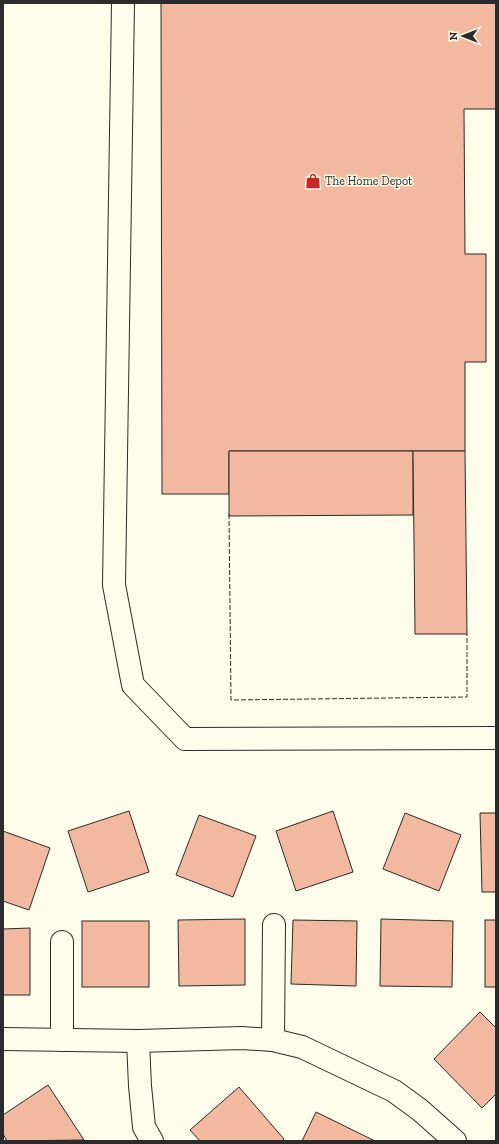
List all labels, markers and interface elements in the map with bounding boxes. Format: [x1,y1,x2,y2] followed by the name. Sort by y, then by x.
[443,16,483,56] north arrow
[447,31,460,40] text: N
[304,172,322,190] shop icon: The Home Depot
[325,174,413,188] place label: The Home Depot

